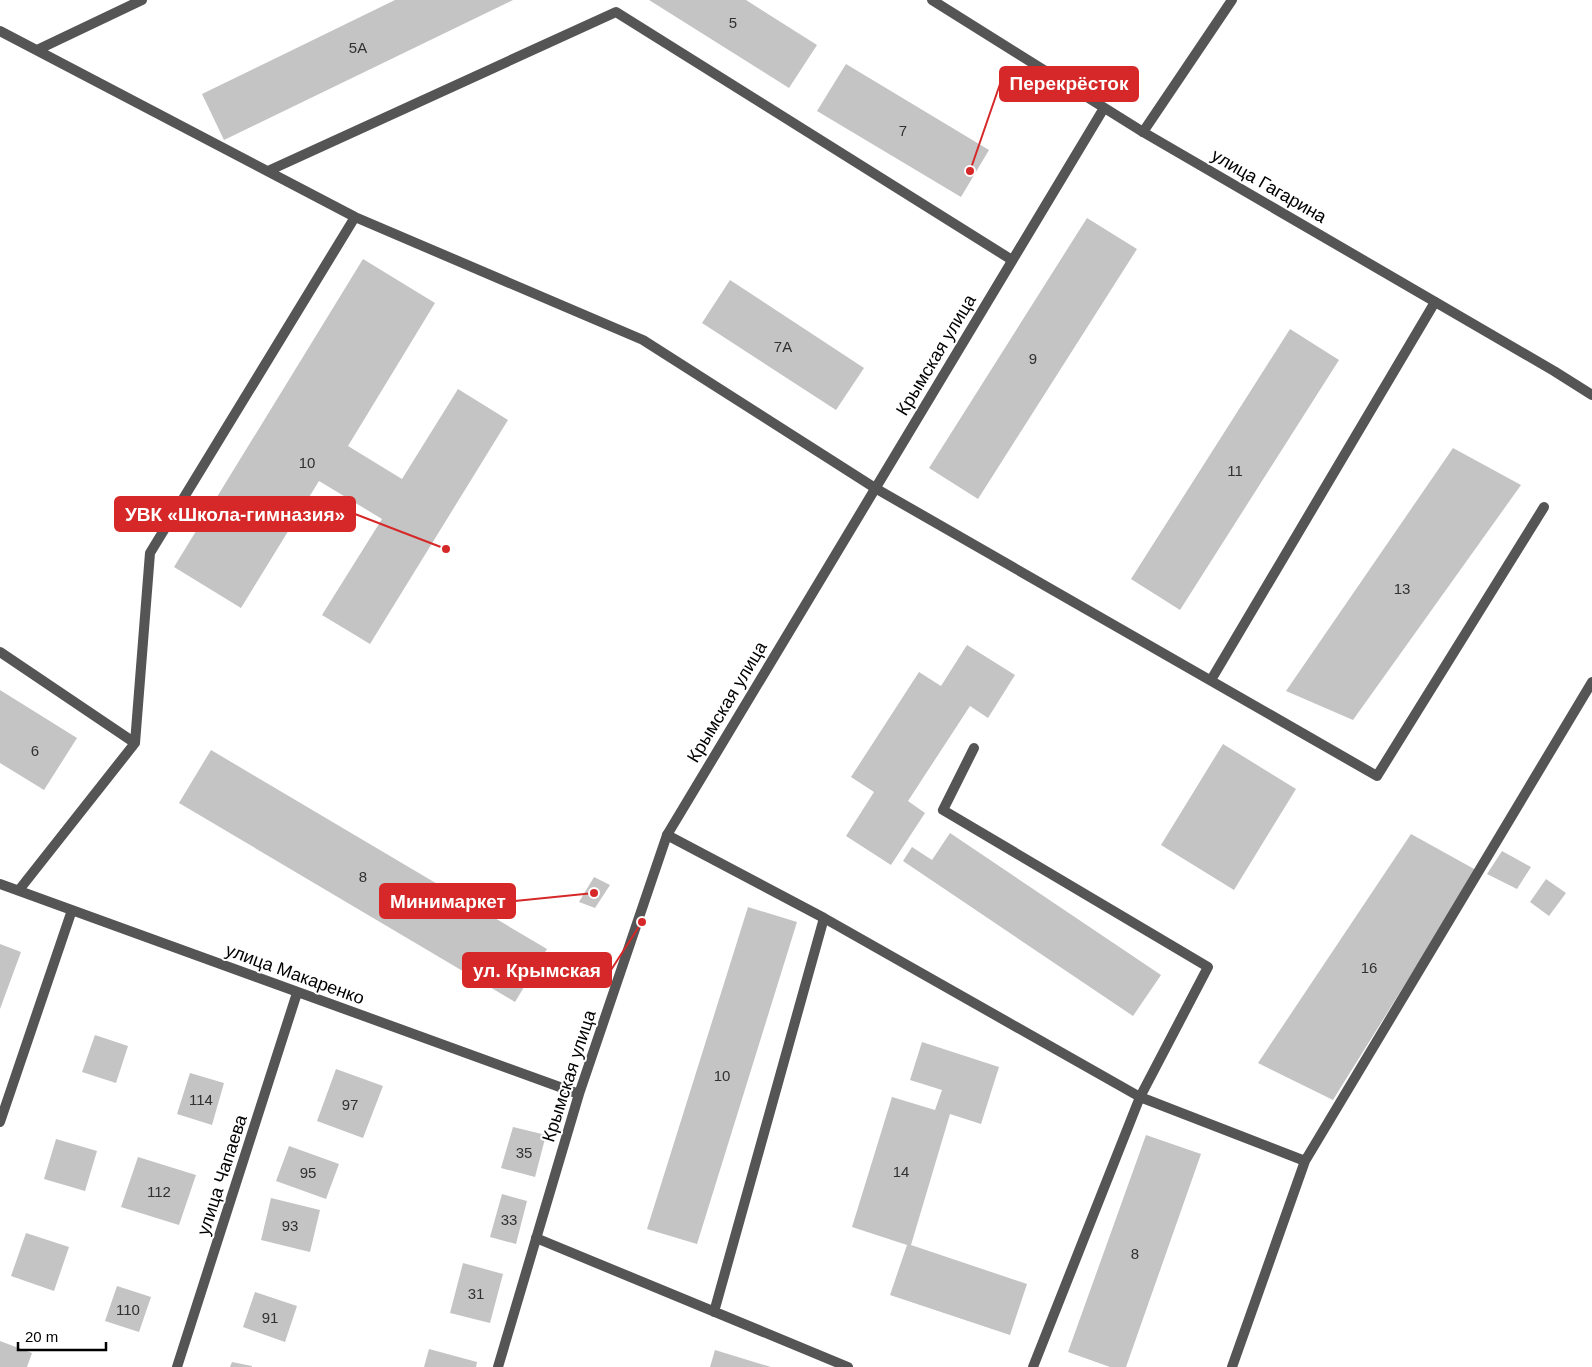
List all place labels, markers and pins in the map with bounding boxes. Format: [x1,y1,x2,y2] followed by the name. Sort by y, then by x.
[1000,67,1138,101] callout: Перекрёсток
[115,497,355,531] callout: УВК «Школа-гимназия»
[380,884,515,918] callout: Минимаркет
[463,953,611,987] callout: ул. Крымская

